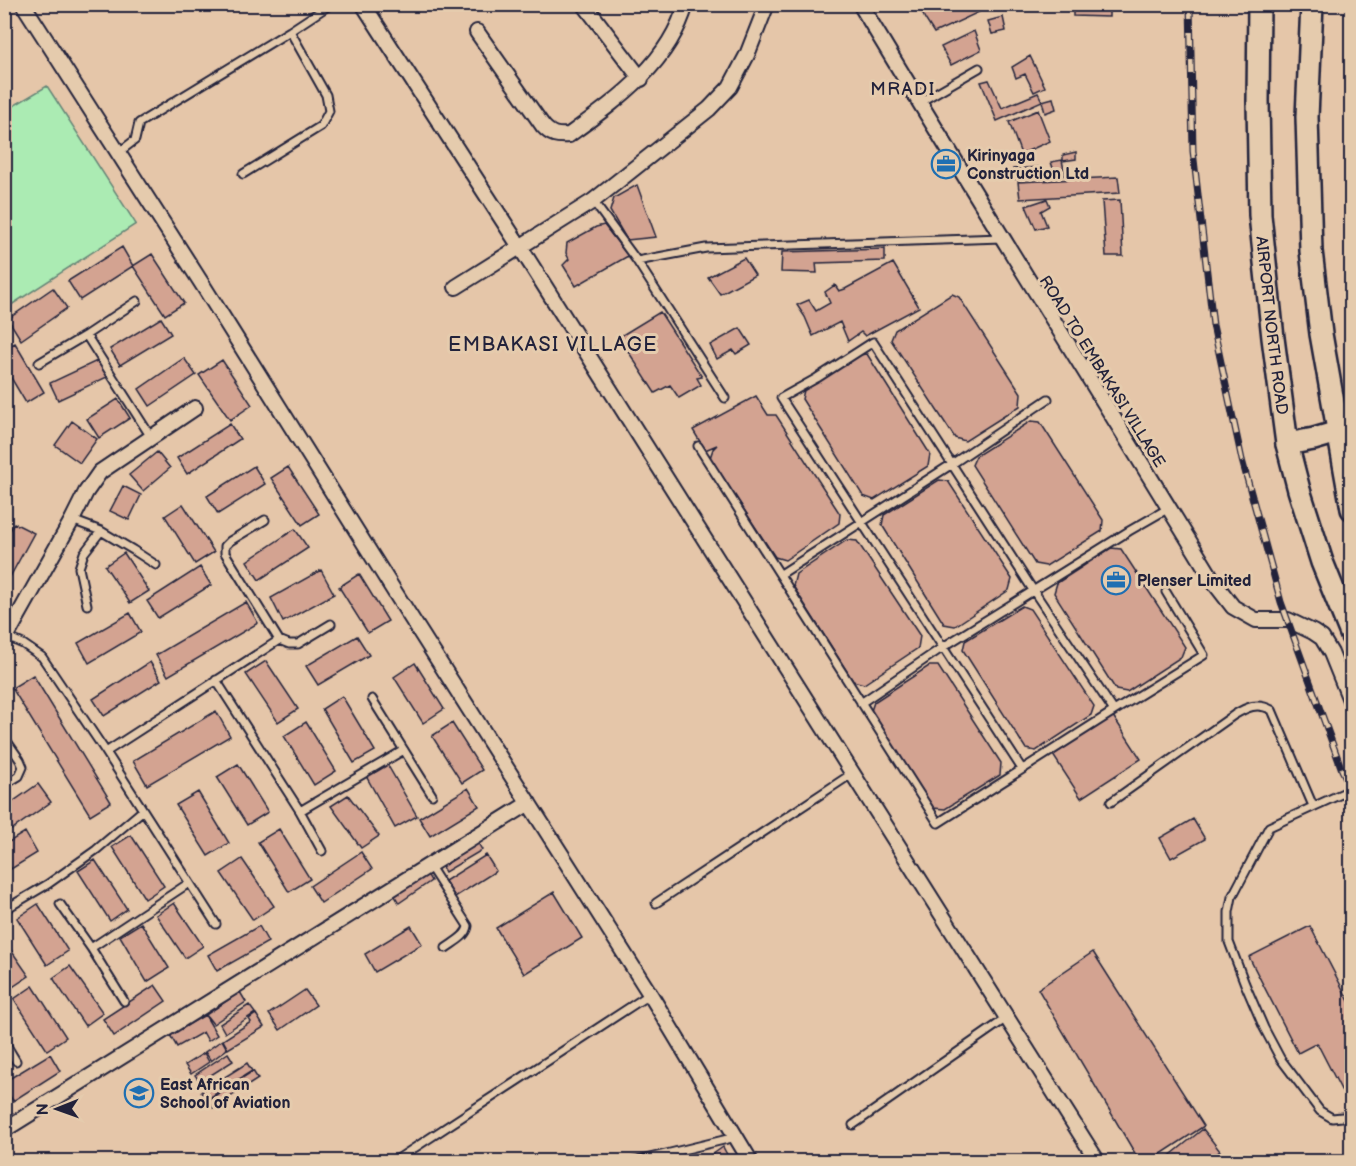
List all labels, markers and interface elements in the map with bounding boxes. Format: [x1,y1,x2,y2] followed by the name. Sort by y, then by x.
[870,79,936,100] district label: MRADI
[967,147,1089,184] place label: Kirinyaga Construction Ltd
[930,148,962,180] office icon: Kirinyaga Construction Ltd
[1251,235,1291,416] street label: AIRPORT NORTH ROAD
[1035,273,1169,471] street label: ROAD TO EMBAKASI VILLAGE
[448,333,658,357] district label: EMBAKASI VILLAGE
[1100,564,1132,596] office icon: Plenser Limited
[1137,572,1251,591] place label: Plenser Limited
[160,1076,290,1113] place label: East African School of Aviation
[123,1077,155,1109] school or university icon: East African School of Aviation
[27,1079,87,1139] north arrow
[34,1103,53,1115] text: N

